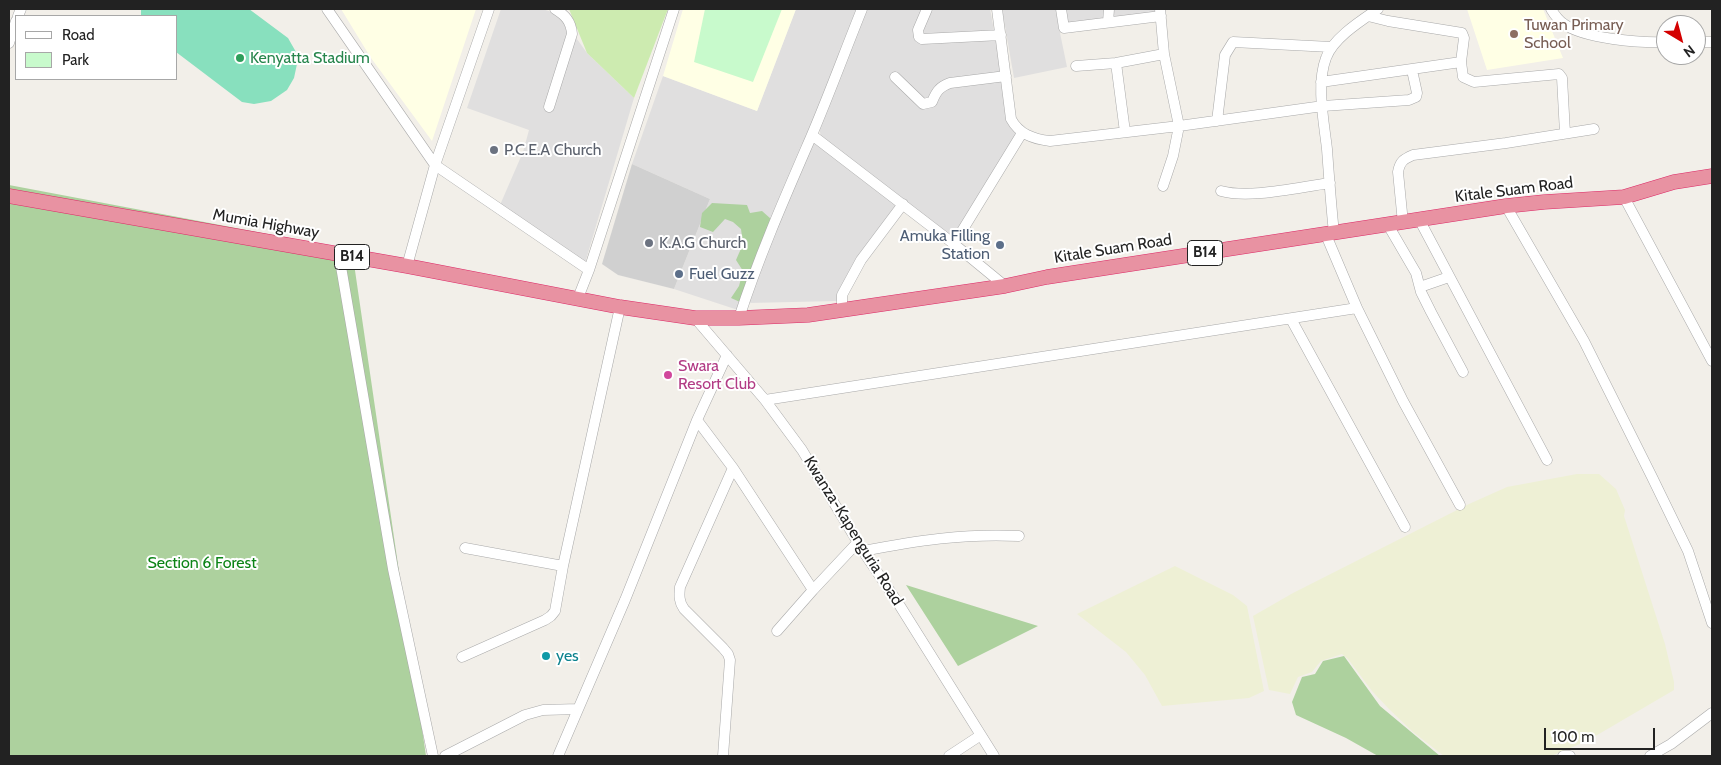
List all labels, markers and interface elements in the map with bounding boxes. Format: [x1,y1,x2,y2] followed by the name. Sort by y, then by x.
[15,15,178,80] legend
[1524,15,1624,53] place label: Tuwan Primary School
[1656,15,1706,65] north arrow
[62,26,95,44] text: Road
[1508,28,1520,40] marker: Tuwan Primary School
[1680,41,1699,61] text: N
[250,48,370,68] place label: Kenyatta Stadium
[62,51,89,69] text: Park
[234,52,246,64] marker: Kenyatta Stadium
[504,140,601,160] place label: P.C.E.A Church
[488,144,500,156] marker: P.C.E.A Church
[1454,173,1574,207] street label: Kitale Suam Road
[211,205,321,243] street label: Mumia Highway
[900,226,990,264] place label: Amuka Filling Station
[1053,230,1173,268] street label: Kitale Suam Road
[659,233,746,253] place label: K.A.G Church
[643,237,655,249] marker: K.A.G Church
[994,239,1006,251] marker: Amuka Filling Station
[1188,240,1222,266] road number: B14
[334,244,370,270] road number: B14
[689,264,755,284] place label: Fuel Guzz
[673,268,685,280] marker: Fuel Guzz
[678,356,756,394] place label: Swara Resort Club
[662,369,674,381] marker: Swara Resort Club
[799,453,907,609] street label: Kwanza-Kapenguria Road
[147,553,257,573] park label: Section 6 Forest
[556,646,579,666] place label: yes
[540,650,552,662] marker: yes
[1546,718,1657,750] scale bar
[1552,728,1594,746] text: 100 m

